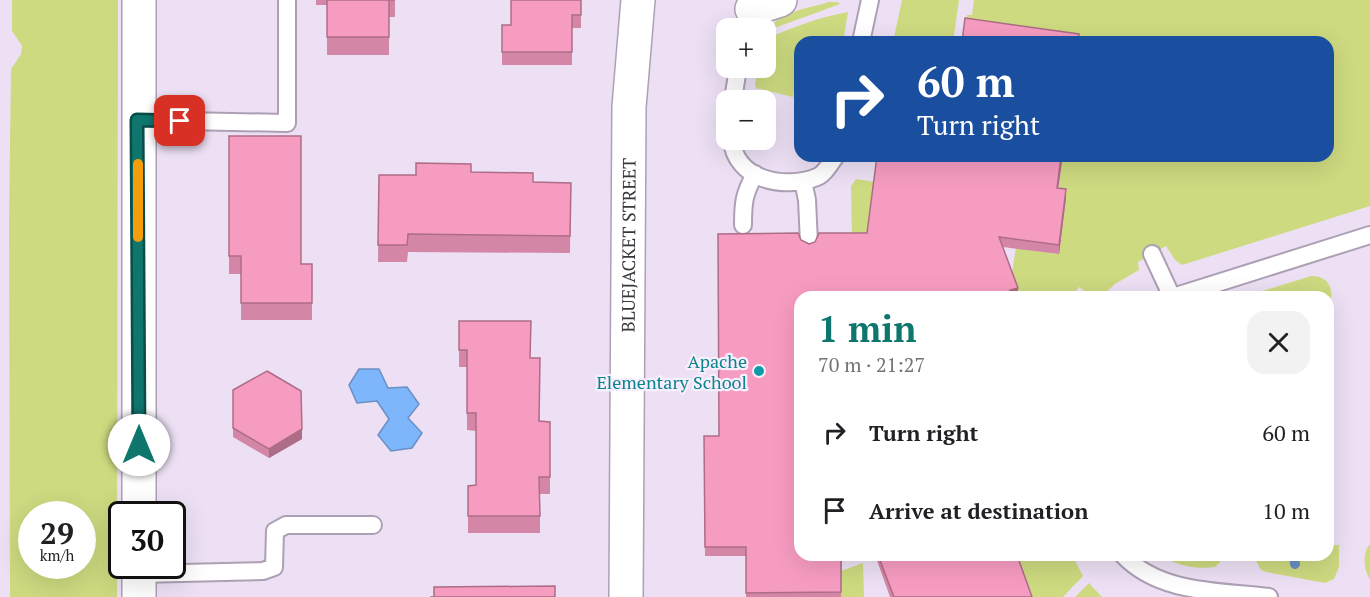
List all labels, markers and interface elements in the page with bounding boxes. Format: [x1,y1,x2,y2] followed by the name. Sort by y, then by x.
[716,18,776,150] map controls
[716,18,776,78] button: +
[917,53,1015,109] text: 60 m
[818,60,896,138] icon: right
[716,90,776,150] button: −
[154,95,205,146] pin
[163,104,196,137] icon: arrive
[917,107,1040,143] text: Turn right
[616,158,641,332] street label: BLUEJACKET STREET
[818,305,916,352] text: 1 min
[1247,311,1310,374] button: close
[596,349,747,394] place label: Apache Elementary School
[818,351,925,378] text: 70 m · 21:27
[752,364,766,378] marker: Apache Elementary School
[107,413,171,477] position arrow
[818,416,851,449] icon: right
[869,418,978,447] text: Turn right
[1262,418,1310,447] text: 60 m
[818,494,851,527] icon: arrive
[869,496,1088,525] text: Arrive at destination
[1262,496,1310,525] text: 10 m
[108,501,186,579] speed limit sign: 30
[40,513,74,553] text: 29
[40,545,74,565] text: km/h

